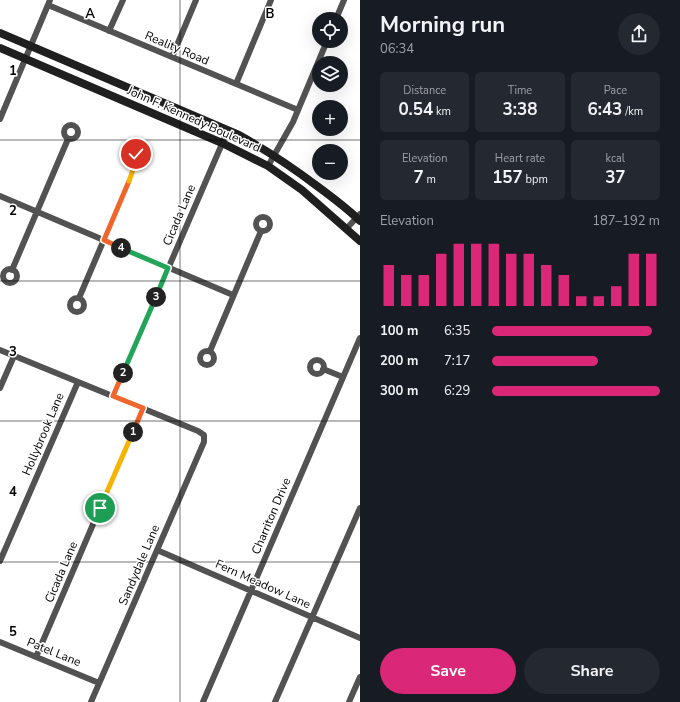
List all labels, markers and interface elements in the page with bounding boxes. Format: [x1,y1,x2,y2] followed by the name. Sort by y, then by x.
[85,5,95,23] text: A
[266,5,275,23] text: B
[380,10,505,40] text: Morning run
[312,12,348,180] map controls
[312,12,348,48] button: locate
[618,13,660,55] button: share
[142,27,212,69] street label: Reality Road
[380,40,414,58] text: 06:34
[312,56,348,92] button: layers
[9,62,17,80] text: 1
[124,82,263,156] street label: John F. Kennedy Boulevard
[403,83,446,98] text: Distance
[508,83,532,98] text: Time
[604,83,627,98] text: Pace
[398,98,433,121] text: 0.54
[503,98,537,121] text: 3:38
[588,98,622,121] text: 6:43
[312,100,348,136] button: +
[433,104,451,119] text: km
[622,104,643,119] text: /km
[119,137,153,171] pin
[125,143,147,165] icon: check
[312,144,348,180] button: −
[402,151,447,166] text: Elevation
[495,151,545,166] text: Heart rate
[606,151,625,166] text: kcal
[413,166,424,189] text: 7
[492,166,523,189] text: 157
[605,166,626,189] text: 37
[424,172,436,187] text: m
[523,172,548,187] text: bpm
[159,182,199,248] street label: Cicada Lane
[9,202,17,220] text: 2
[380,212,434,230] text: Elevation
[592,212,660,230] text: 187–192 m
[111,238,131,258] pin: 4
[118,240,124,255] text: 4
[146,287,166,307] pin: 3
[153,289,159,304] text: 3
[380,322,418,340] text: 100 m
[444,322,470,340] text: 6:35
[9,343,17,361] text: 3
[380,352,418,370] text: 200 m
[444,352,470,370] text: 7:17
[113,363,133,383] pin: 2
[120,365,126,380] text: 2
[380,382,418,400] text: 300 m
[444,382,470,400] text: 6:29
[18,390,68,478] street label: Hollybrook Lane
[123,422,143,442] pin: 1
[130,424,136,439] text: 1
[248,475,294,557] street label: Charriton Drive
[9,483,17,501] text: 4
[83,491,117,525] pin
[89,497,111,519] icon: arrive
[115,522,163,608] street label: Sandydale Lane
[41,539,81,605] street label: Cicada Lane
[213,556,313,612] street label: Fern Meadow Lane
[9,623,17,641] text: 5
[25,634,83,670] street label: Patel Lane
[380,648,516,694] button: Save
[524,648,660,694] button: Share

